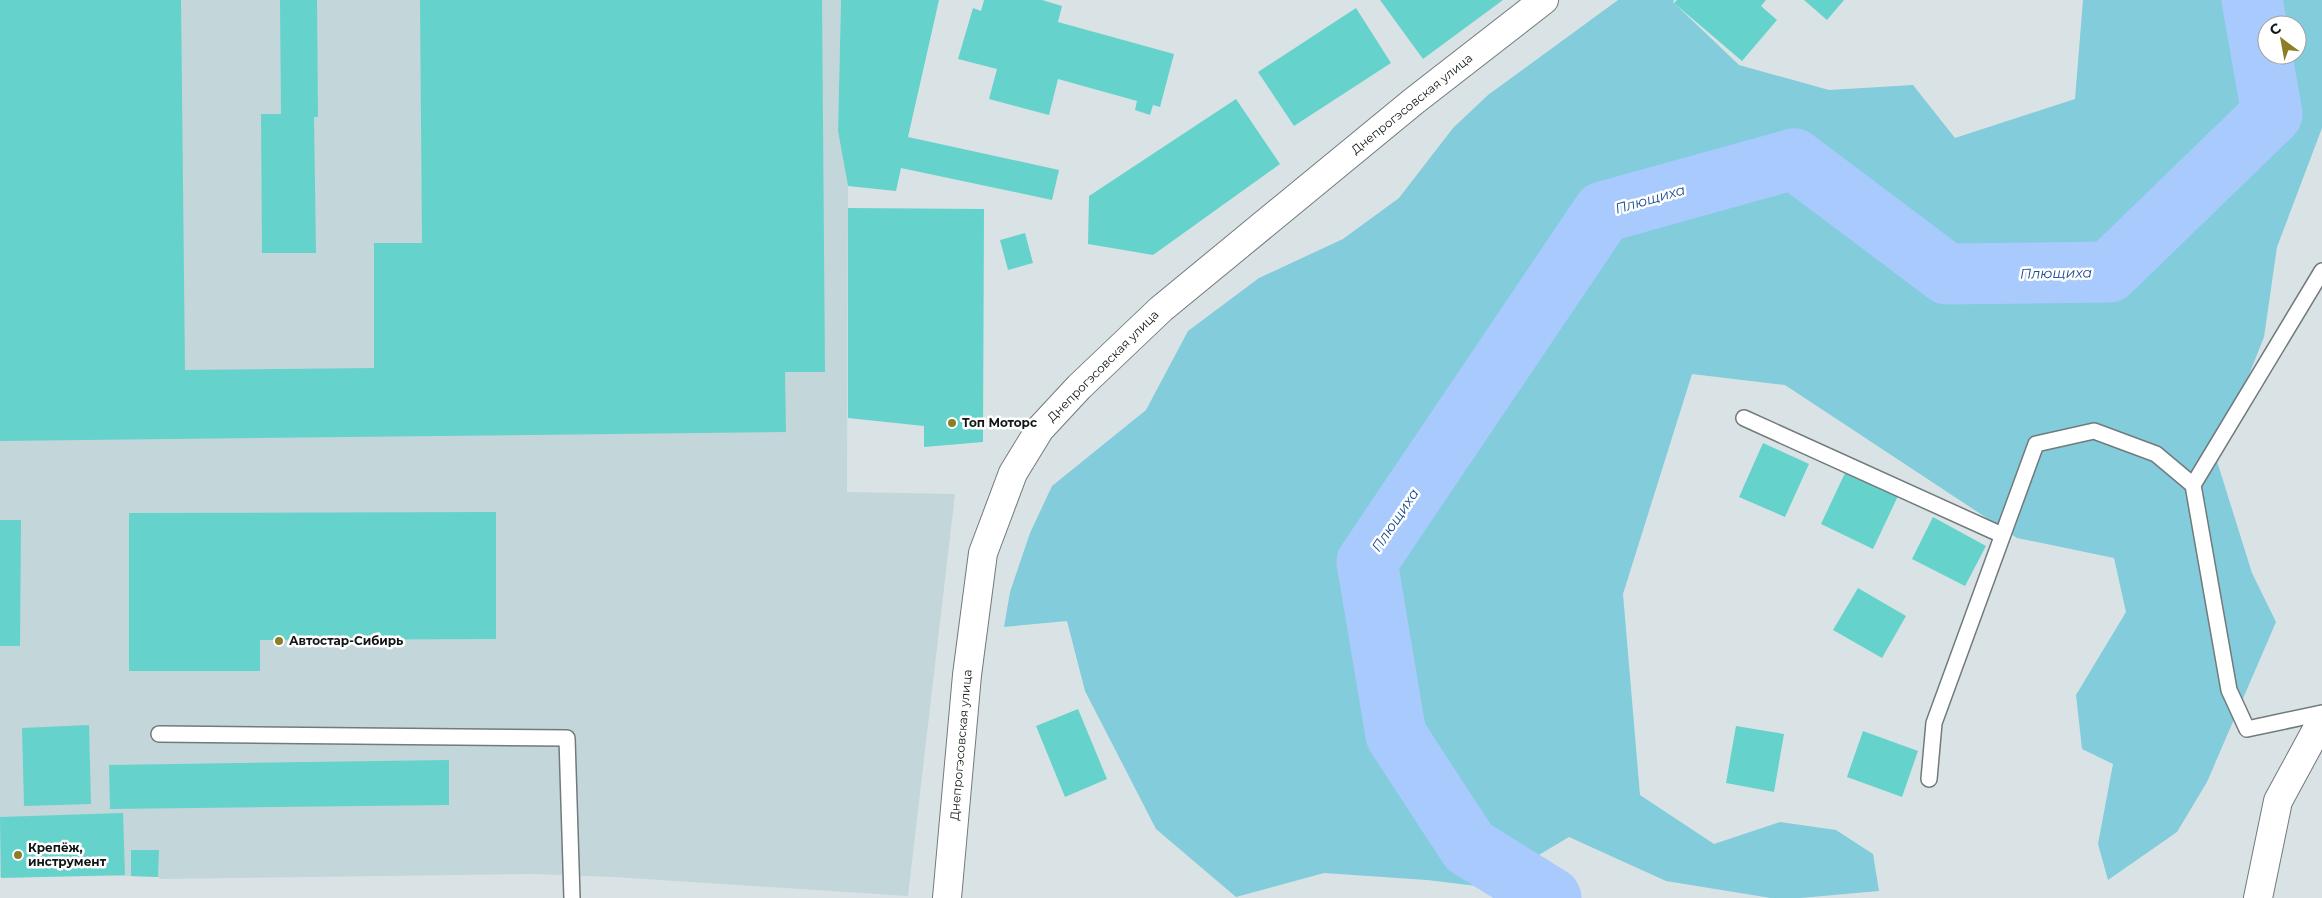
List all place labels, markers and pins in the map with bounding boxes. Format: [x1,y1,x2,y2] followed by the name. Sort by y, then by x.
[962,415,1037,430] place label: Топ Моторс
[946,417,958,429] marker: Топ Моторс
[289,633,403,648] place label: Автостар-Сибирь
[273,635,285,647] marker: Автостар-Сибирь
[28,840,107,869] place label: Крепёж, инструмент
[12,849,24,861] marker: Крепёж, инструмент

